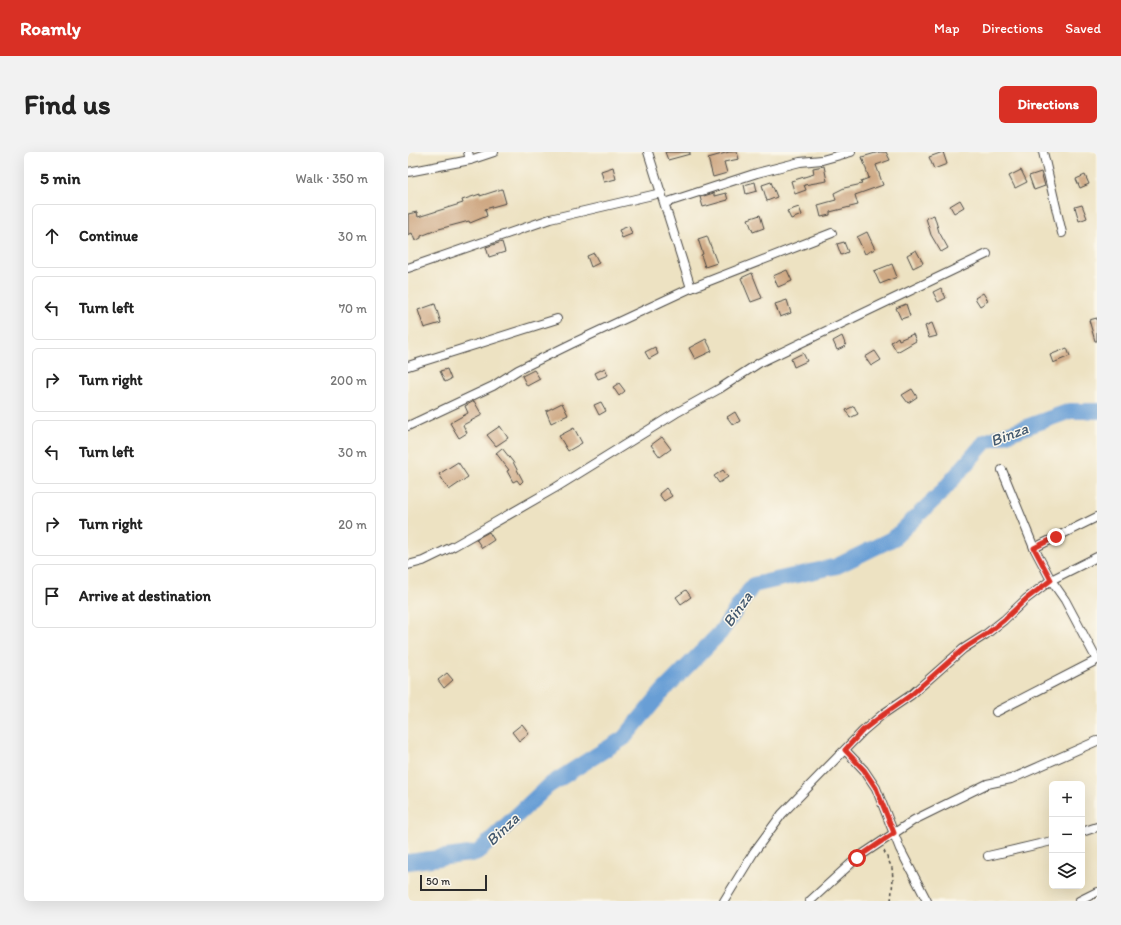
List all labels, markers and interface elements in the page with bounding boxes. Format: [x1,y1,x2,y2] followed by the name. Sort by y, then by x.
[20,17,81,40] text: Roamly
[934,20,960,37] text: Map
[982,20,1043,37] text: Directions
[1065,20,1101,37] text: Saved
[999,86,1097,123] button: Directions
[24,87,111,121] text: Find us
[40,168,80,188] text: 5 min
[296,171,368,186] text: Walk · 350 m
[41,225,63,247] icon: ahead
[79,227,138,245] text: Continue
[338,229,367,244] text: 30 m
[41,297,63,319] icon: left
[79,299,134,317] text: Turn left
[339,301,367,316] text: 70 m
[41,369,63,391] icon: right
[79,371,143,389] text: Turn right
[330,373,367,388] text: 200 m
[988,418,1032,450] water label: Binza
[41,441,63,463] icon: left
[79,443,134,461] text: Turn left
[338,445,367,460] text: 30 m
[41,513,63,535] icon: right
[79,515,143,533] text: Turn right
[338,517,367,532] text: 20 m
[1047,528,1065,546] route end
[41,585,63,607] icon: arrive
[79,587,211,605] text: Arrive at destination
[719,587,757,631] water label: Binza
[1049,781,1085,889] map controls
[1049,781,1085,817] button: +
[482,808,524,850] water label: Binza
[1049,817,1085,853] button: −
[848,849,866,867] route start
[1049,853,1085,889] button: layers
[420,873,487,892] scale bar
[426,875,450,888] text: 50 m

